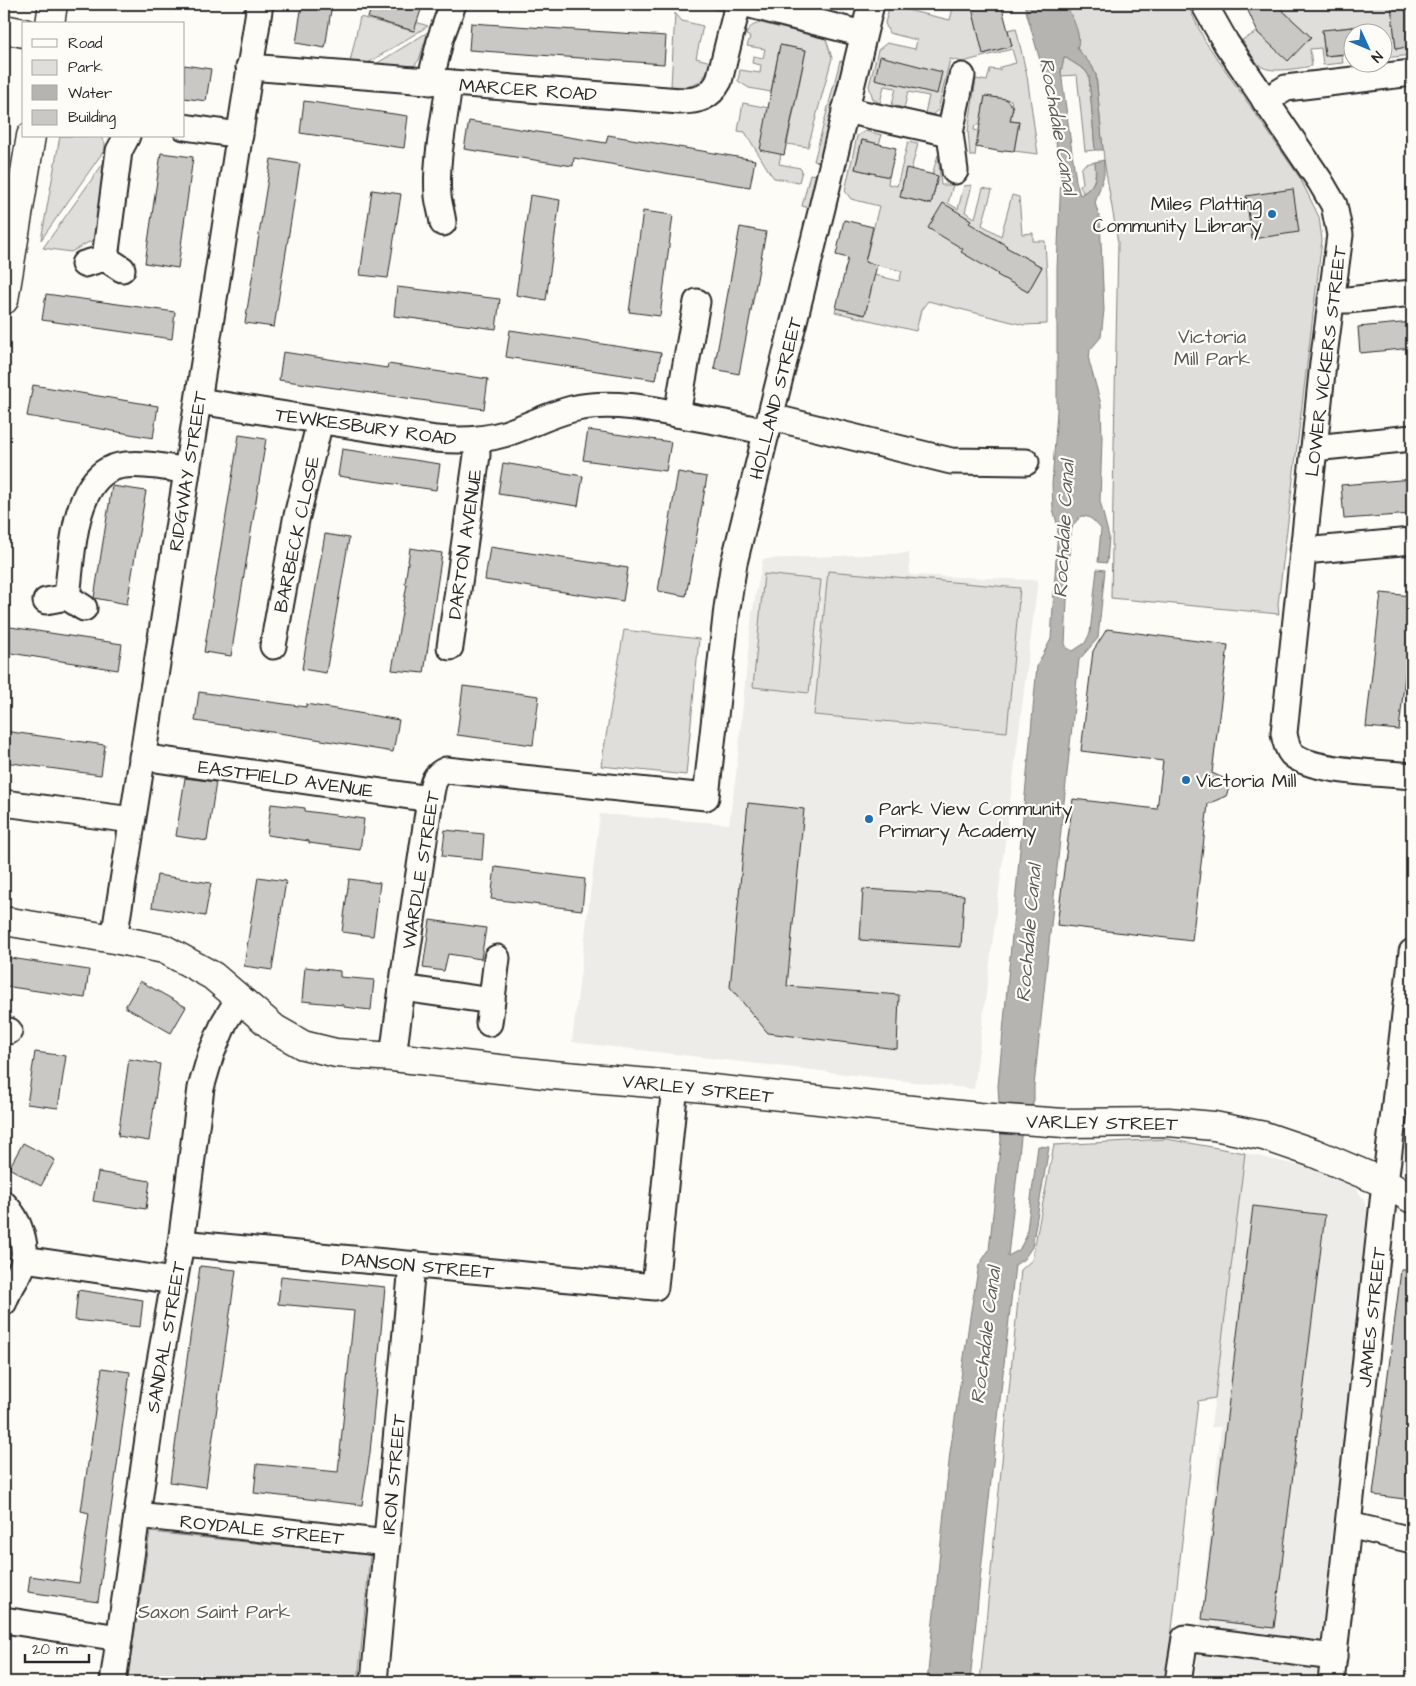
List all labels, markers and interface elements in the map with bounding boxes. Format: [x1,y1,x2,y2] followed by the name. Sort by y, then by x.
[22,22,185,138] legend
[1344,22,1394,72] north arrow
[68,33,103,54] text: Road
[1366,46,1387,67] text: N
[1032,56,1084,199] water label: Rochdale Canal
[68,57,103,78] text: Park
[458,72,598,109] street label: MARCER ROAD
[68,83,112,104] text: Water
[68,107,116,129] text: Building
[1093,191,1263,241] place label: Miles Platting Community Library
[1266,208,1278,220] marker: Miles Platting Community Library
[1299,244,1354,478] street label: LOWER VICKERS STREET
[743,314,810,482] street label: HOLLAND STREET
[1174,324,1250,373] park label: Victoria Mill Park
[163,389,214,553] street label: RIDGWAY STREET
[274,401,458,454] street label: TEWKESBURY ROAD
[268,454,327,615] street label: BARBECK CLOSE
[1046,457,1082,599] water label: Rochdale Canal
[442,467,489,621] street label: DARTON AVENUE
[196,754,375,805] street label: EASTFIELD AVENUE
[1196,768,1296,795] place label: Victoria Mill
[1180,774,1192,786] marker: Victoria Mill
[396,789,447,951] street label: WARDLE STREET
[879,796,1073,846] place label: Park View Community Primary Academy
[863,813,875,825] marker: Park View Community Primary Academy
[1009,860,1049,1003] water label: Rochdale Canal
[621,1068,775,1111] street label: VARLEY STREET
[1026,1109,1178,1138] street label: VARLEY STREET
[341,1246,495,1287] street label: DANSON STREET
[1352,1246,1393,1389] street label: JAMES STREET
[140,1259,193,1415] street label: SANDAL STREET
[964,1262,1009,1405] water label: Rochdale Canal
[376,1413,413,1535] street label: IRON STREET
[178,1508,345,1553] street label: ROYDALE STREET
[138,1599,290,1626] park label: Saxon Saint Park
[25,1631,89,1663] scale bar
[32,1639,68,1660] text: 20 m

